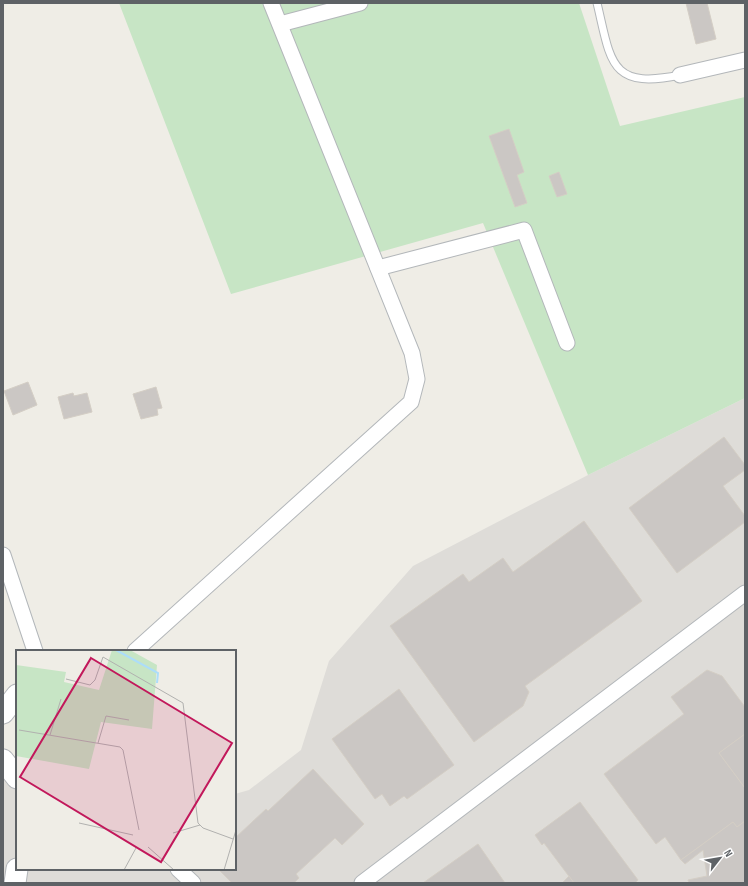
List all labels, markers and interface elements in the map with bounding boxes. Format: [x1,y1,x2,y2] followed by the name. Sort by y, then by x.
[16,650,236,870] inset map
[700,838,740,878] north arrow
[721,847,735,859] text: N

